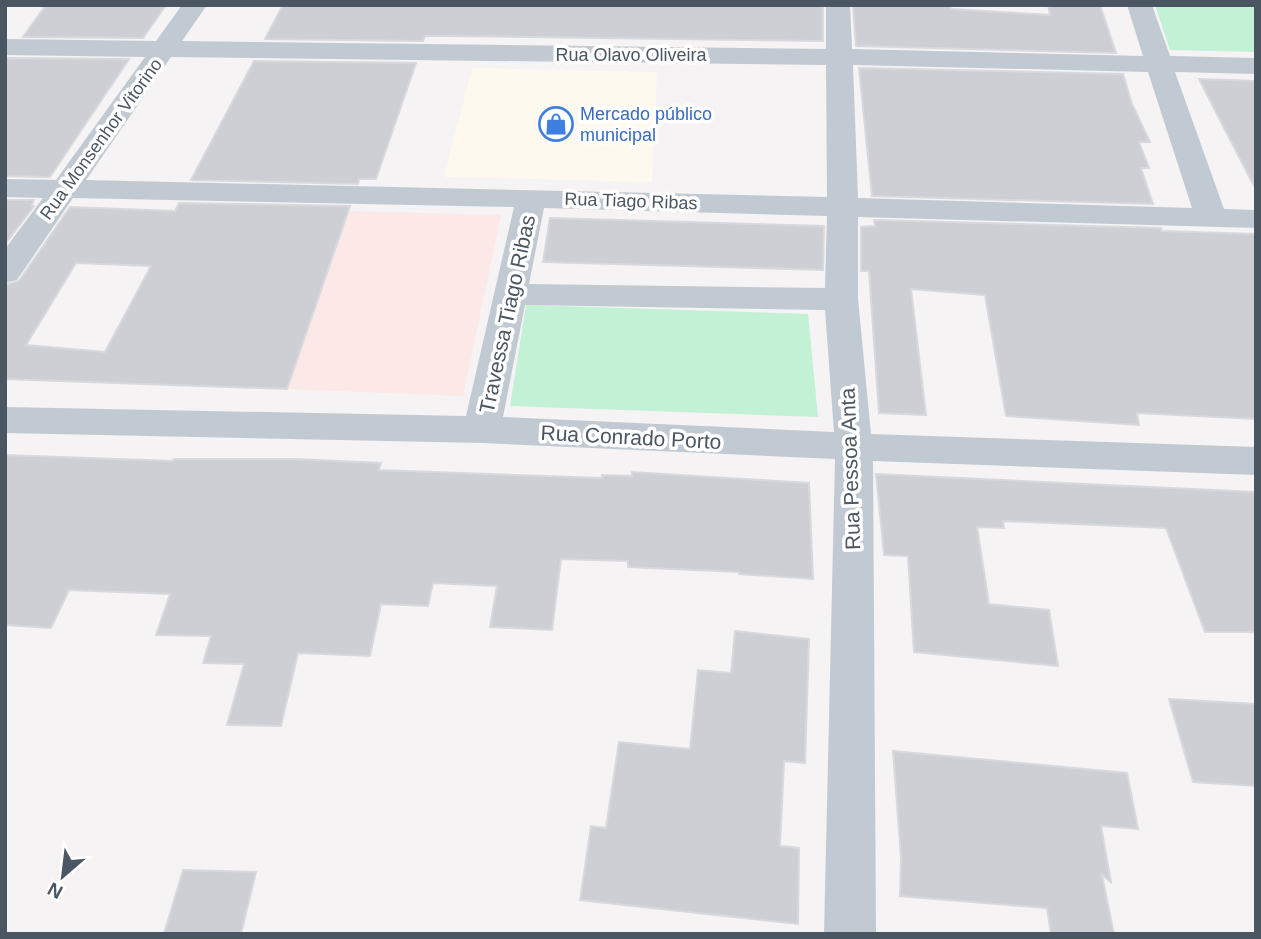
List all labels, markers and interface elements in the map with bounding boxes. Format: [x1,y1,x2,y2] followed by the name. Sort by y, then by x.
[555,45,708,65] street label: Rua Olavo Oliveira
[36,55,166,223] street label: Rua Monsenhor Vitorino
[580,104,712,145] place label: Mercado público municipal
[537,105,575,143] shop icon: Mercado público municipal
[564,189,698,213] street label: Rua Tiago Ribas
[475,213,539,415] street label: Travessa Tiago Ribas
[836,387,864,550] street label: Rua Pessoa Anta
[540,421,722,453] street label: Rua Conrado Porto
[28,841,98,911] north arrow
[44,878,66,903] text: N

